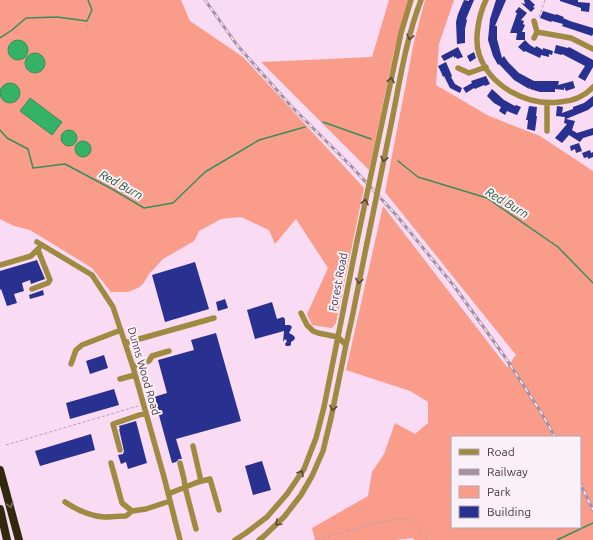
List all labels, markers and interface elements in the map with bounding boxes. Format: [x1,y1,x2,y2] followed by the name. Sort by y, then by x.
[406,34,414,41] one-way arrow
[386,77,395,83] one-way arrow
[380,155,389,162] one-way arrow
[97,167,145,202] water label: Red Burn
[483,185,531,220] water label: Red Burn
[360,199,368,206] one-way arrow
[326,252,350,312] street label: Forest Road
[356,278,364,284] one-way arrow
[126,326,162,416] street label: Dunns Wood Road
[329,405,338,411] one-way arrow
[451,436,581,528] legend
[487,445,515,458] text: Road
[487,465,528,478] text: Railway
[296,470,304,477] one-way arrow
[487,485,511,498] text: Park
[5,501,14,508] one-way arrow
[487,505,531,518] text: Building
[275,519,283,526] one-way arrow

